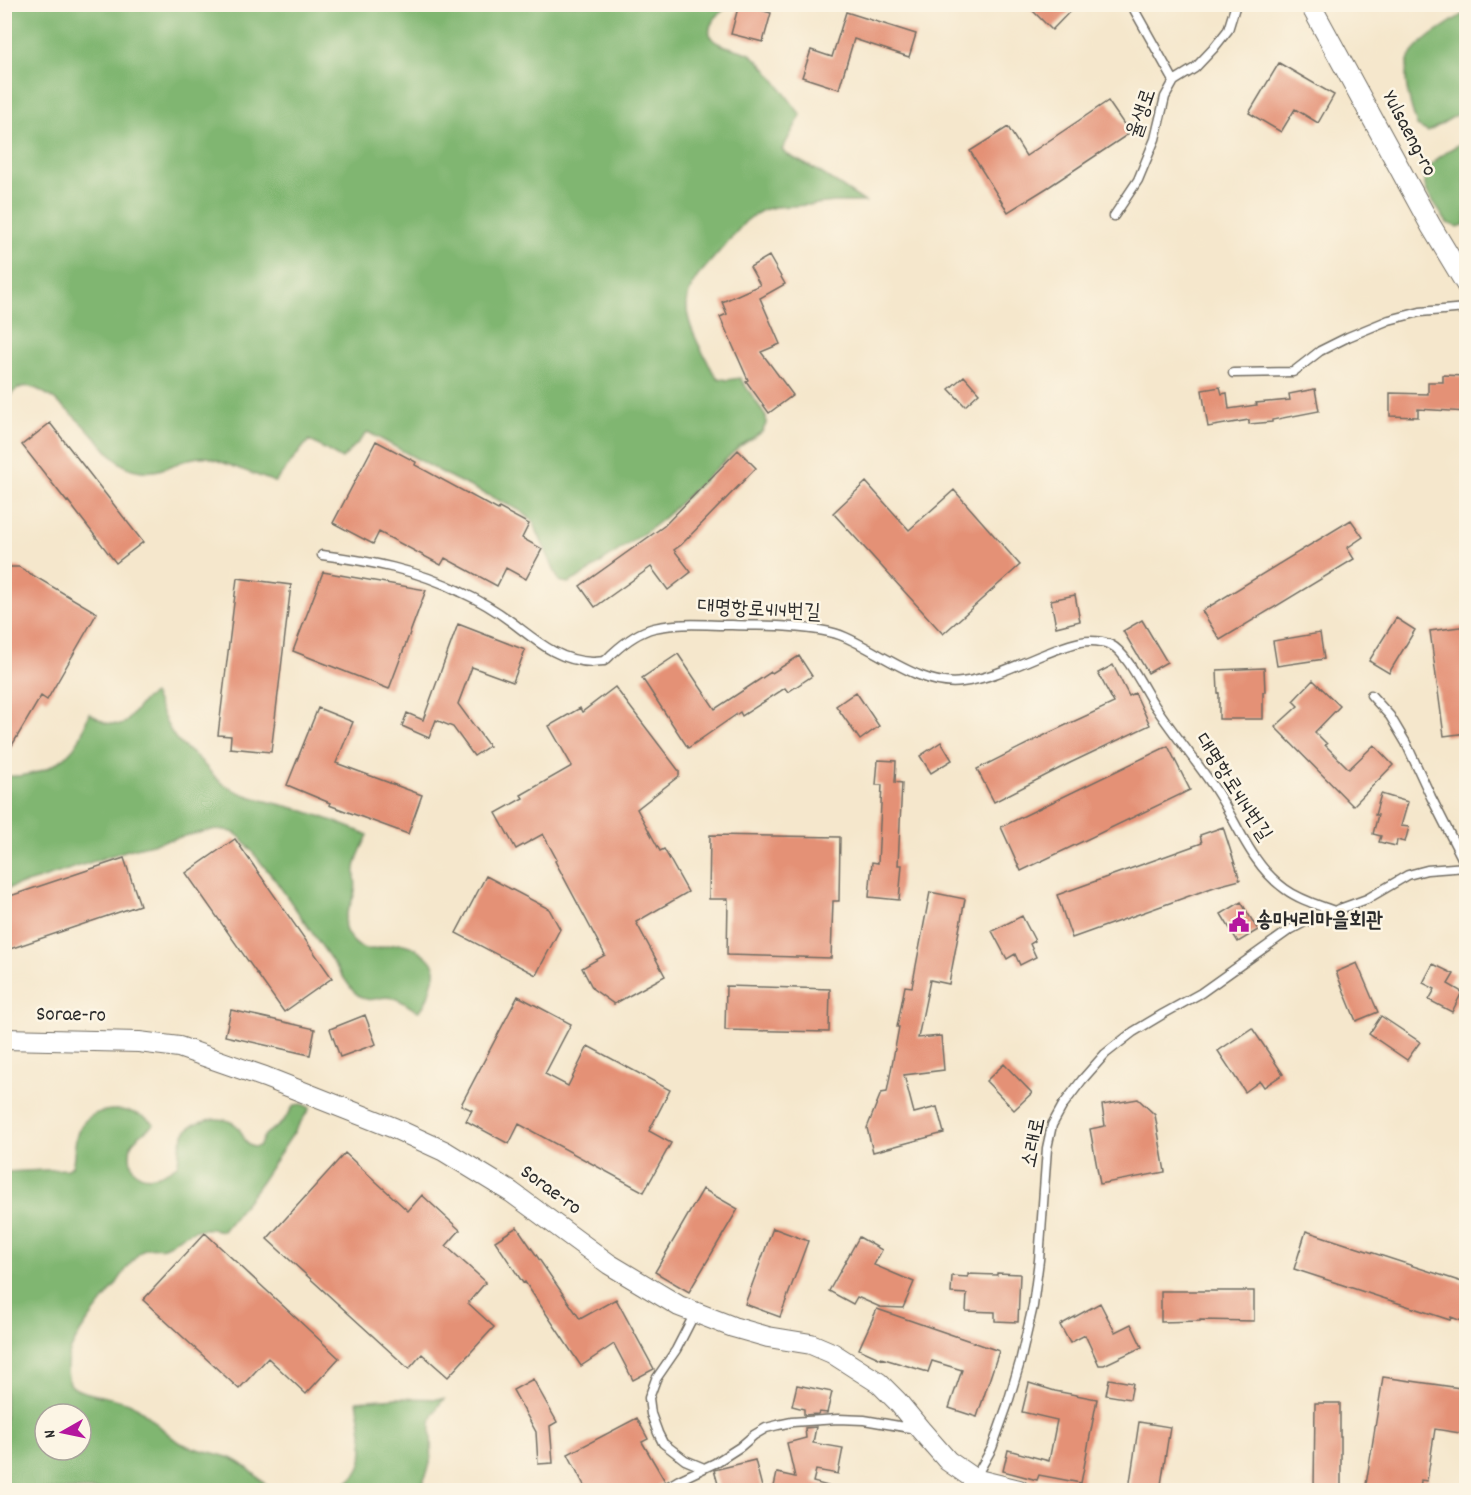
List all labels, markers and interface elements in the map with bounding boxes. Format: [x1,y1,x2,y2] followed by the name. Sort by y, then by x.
[1121,85,1165,143] street label: 율생로
[1373,86,1443,182] street label: Yulsaeng-ro
[697,593,822,629] street label: 대명항로414번길
[1186,728,1278,848] street label: 대명항로414번길
[1256,907,1383,937] place label: 송마4리마을회관
[1227,910,1251,934] public building icon: 송마4리마을회관
[36,1000,106,1032] street label: Sorae-ro
[1015,1115,1055,1171] street label: 소래로
[513,1158,587,1224] street label: Sorae-ro
[33,1402,93,1462] north arrow
[39,1428,63,1440] text: N

